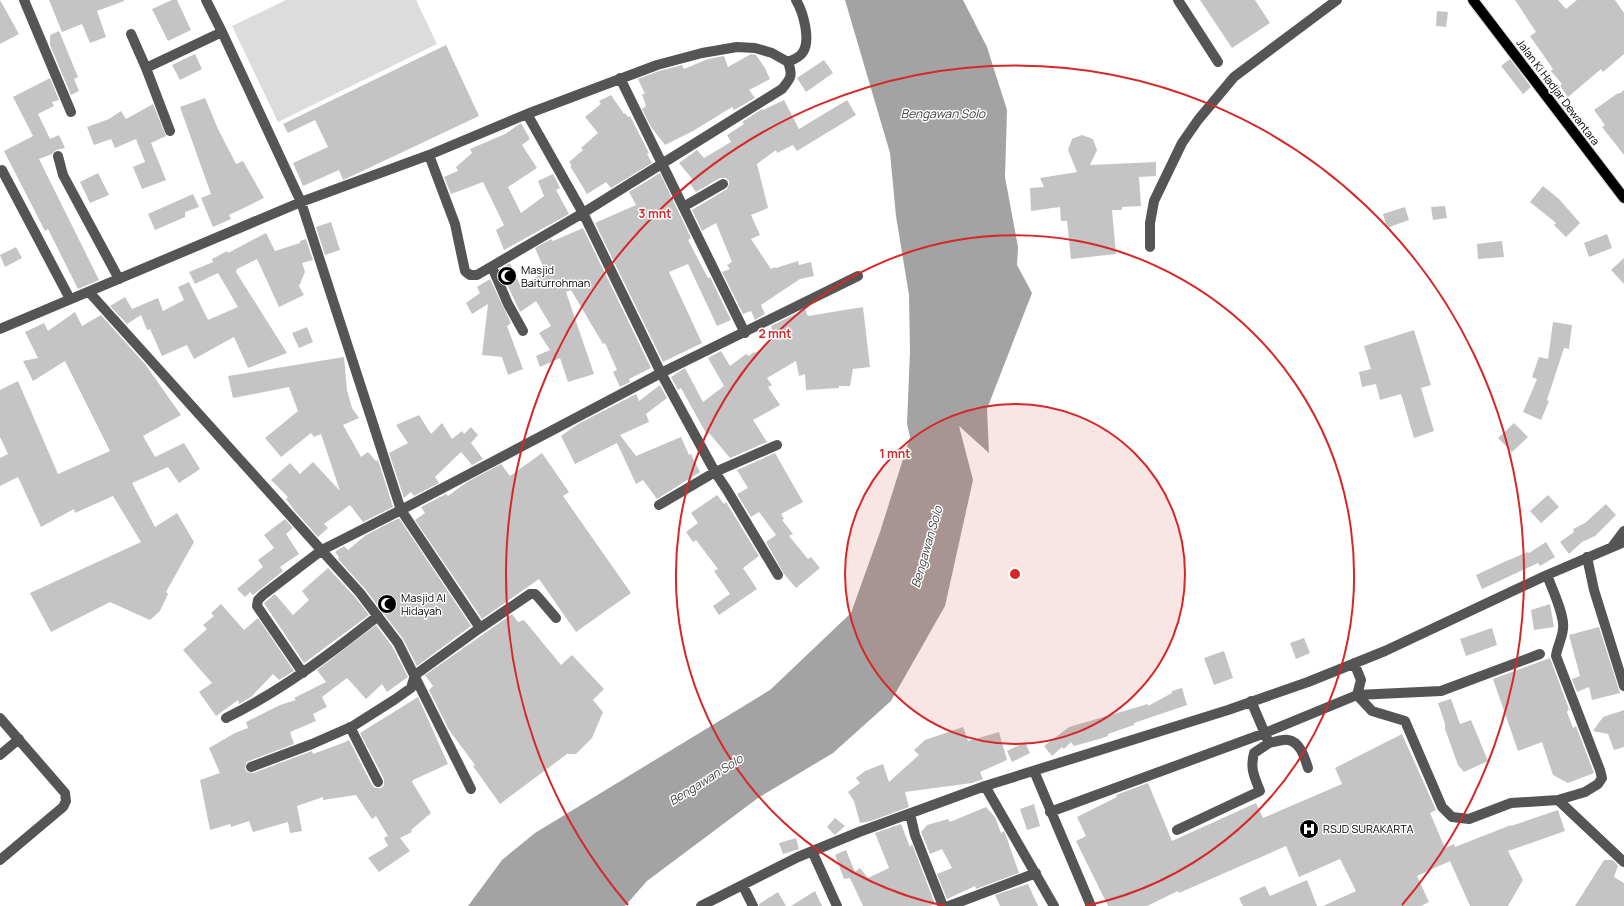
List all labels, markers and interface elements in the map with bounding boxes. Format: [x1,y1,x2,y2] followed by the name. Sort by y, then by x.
[1513,35,1603,148] street label: Jalan Ki Hadjar Dewantara
[901,105,986,122] water label: Bengawan Solo
[639,205,671,222] text: 3 mnt
[521,262,590,290] place label: Masjid Baiturrohman
[496,265,518,287] mosque icon: Masjid Baiturrohman
[758,325,792,342] text: 2 mnt
[879,445,911,462] text: 1 mnt
[907,503,947,590] water label: Bengawan Solo
[1008,567,1022,581] centre of rings
[401,590,446,618] place label: Masjid Al Hidayah
[376,593,398,615] mosque icon: Masjid Al Hidayah
[665,750,747,809] water label: Bengawan Solo
[1298,818,1320,840] hospital icon: RSJD SURAKARTA
[1323,821,1414,836] place label: RSJD SURAKARTA

